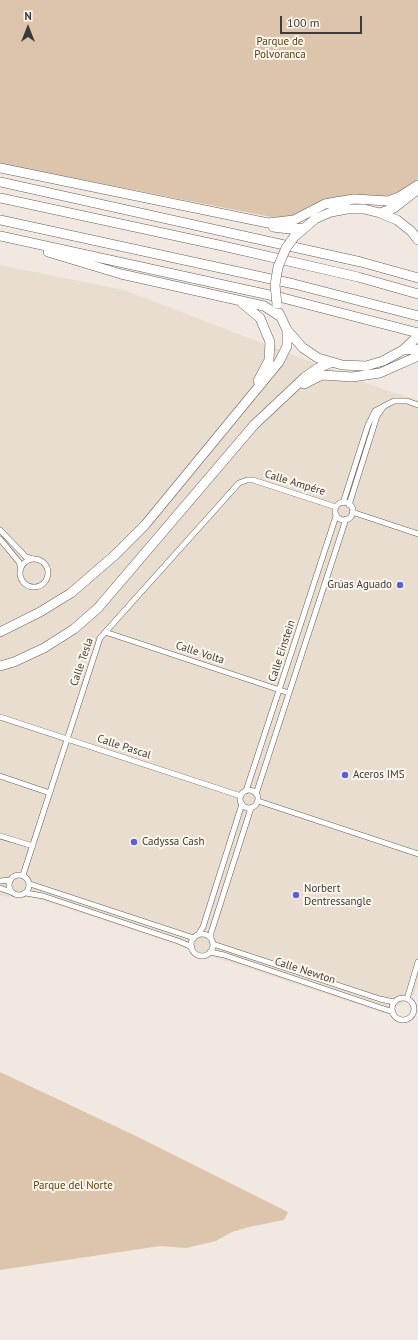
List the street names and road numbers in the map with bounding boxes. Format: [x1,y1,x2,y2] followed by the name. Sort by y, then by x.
[263,468,327,498] street label: Calle Ampére
[266,618,298,684] street label: Calle Einstein
[68,636,96,688] street label: Calle Tesla
[174,639,226,667] street label: Calle Volta
[95,732,153,762] street label: Calle Pascal
[273,955,337,987] street label: Calle Newton

